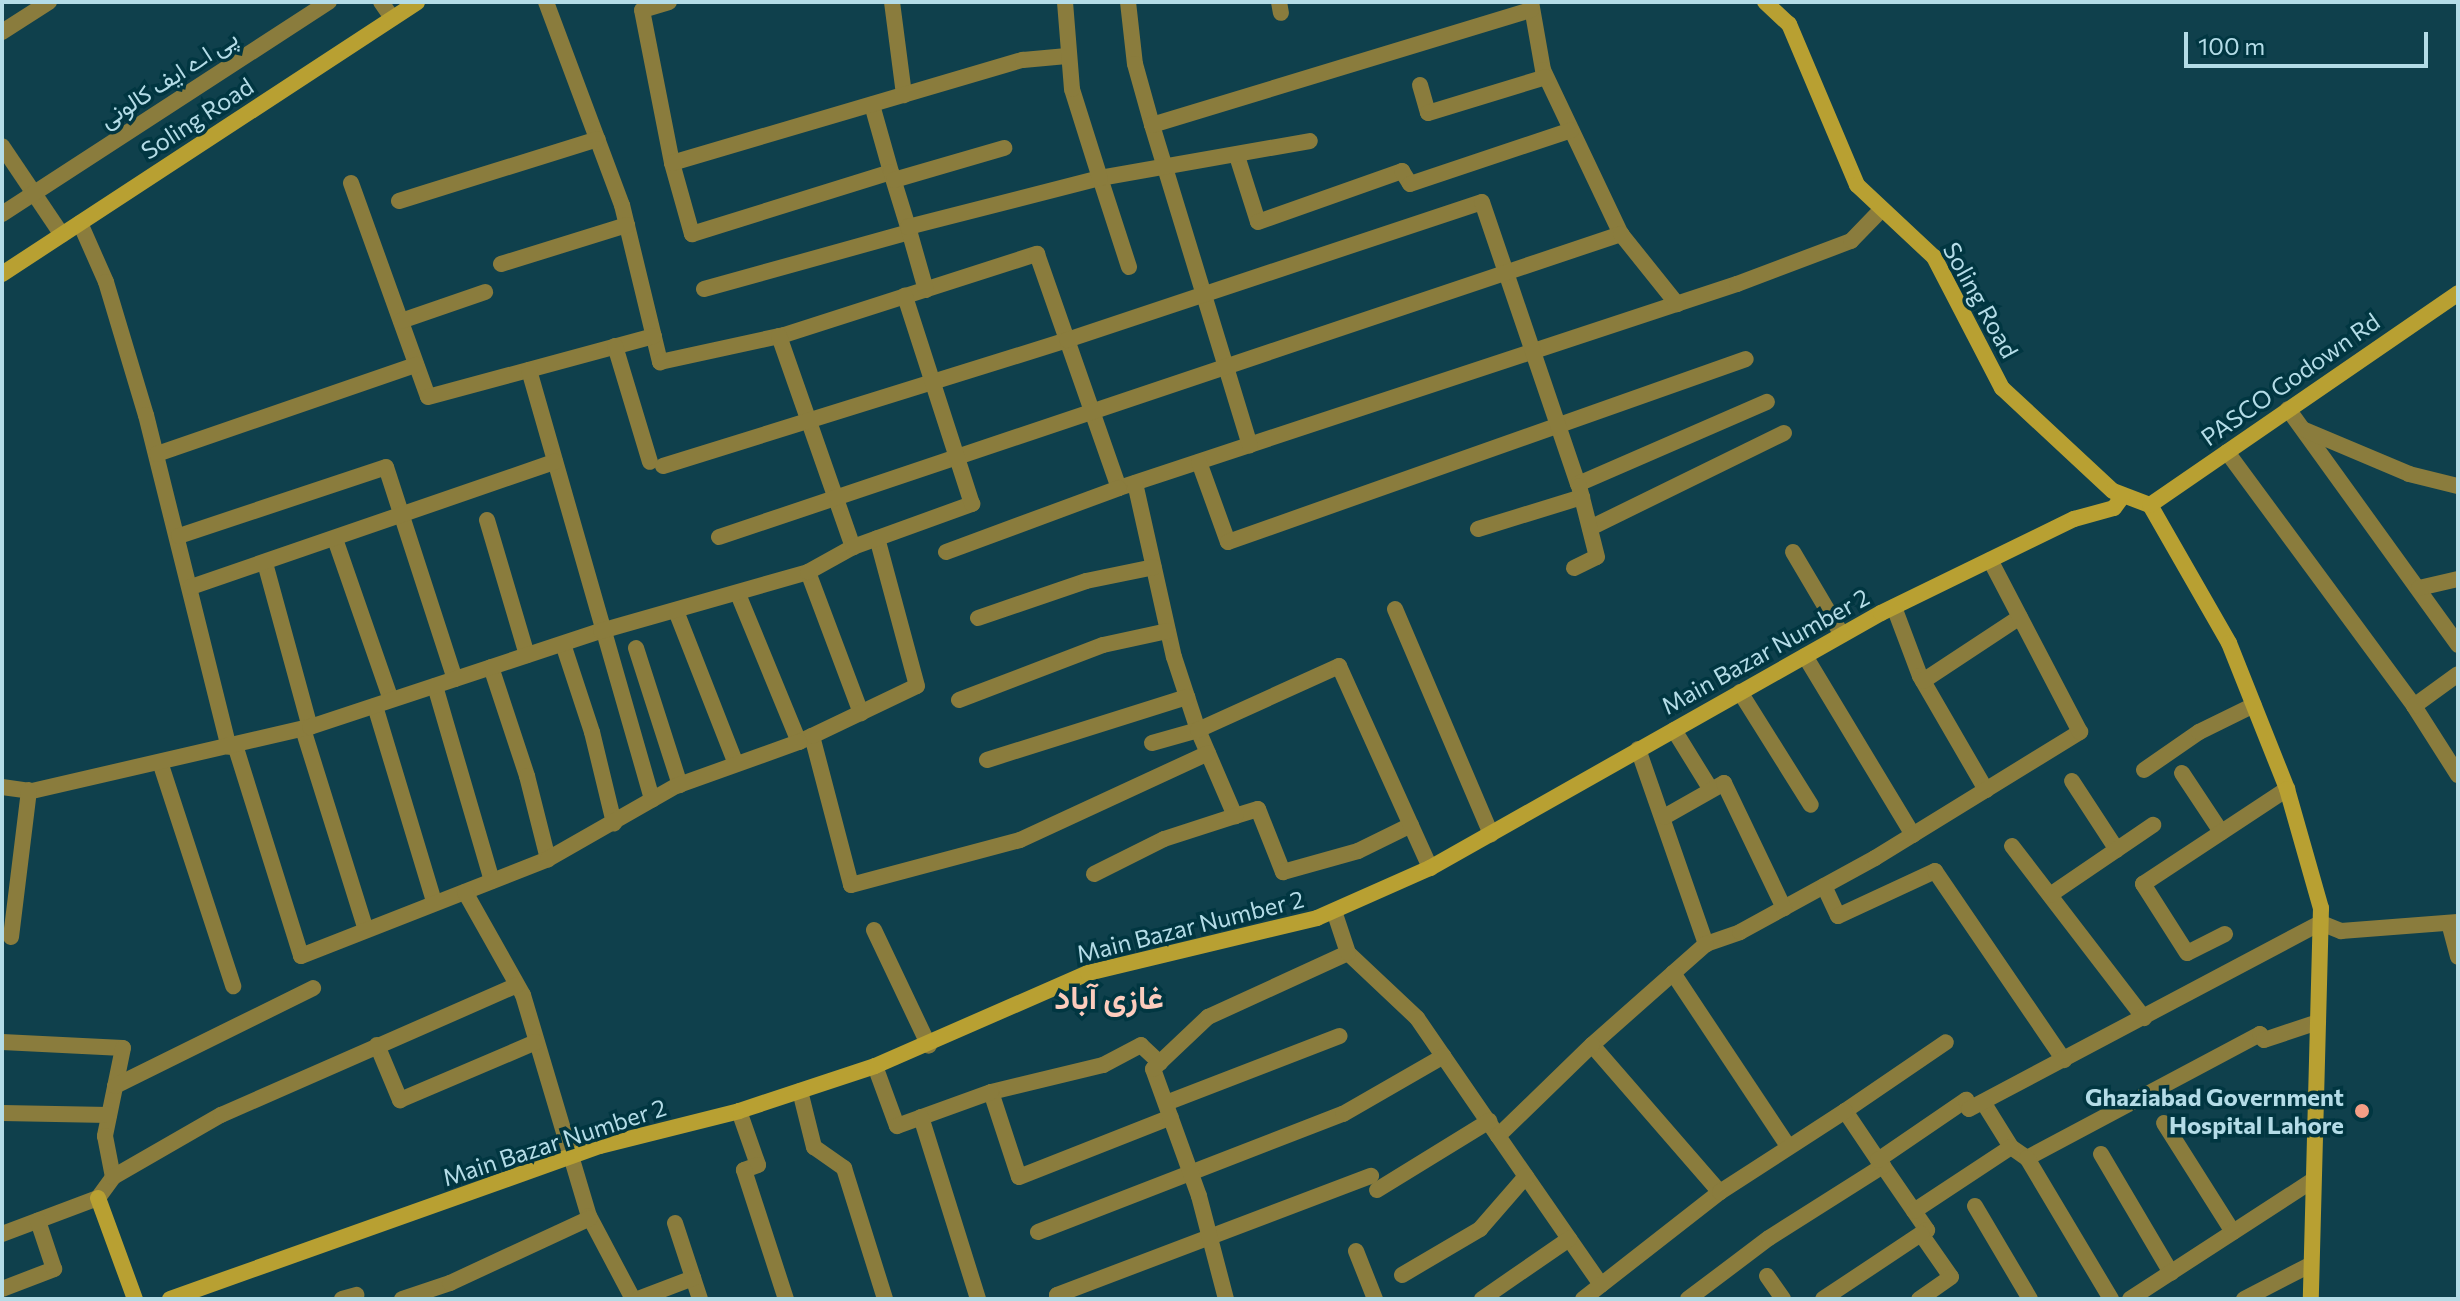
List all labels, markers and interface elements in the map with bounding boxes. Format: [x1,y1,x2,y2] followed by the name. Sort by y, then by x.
[2188,16,2432,66] scale bar
[93,23,243,133] street label: پی اے ایف کالونی
[2198,31,2265,60] text: 100 m
[135,71,259,165] street label: Soling Road
[1937,237,2025,363] street label: Soling Road
[2195,307,2385,451] street label: PASCO Godown Rd
[1656,582,1874,720] street label: Main Bazar Number 2
[1073,884,1307,968] street label: Main Bazar Number 2
[1054,977,1164,1015] district label: غازى آباد
[2085,1083,2344,1139] place label: Ghaziabad Government Hospital Lahore
[439,1092,669,1192] street label: Main Bazar Number 2
[2351,1100,2373,1122] marker: Ghaziabad Government Hospital Lahore

